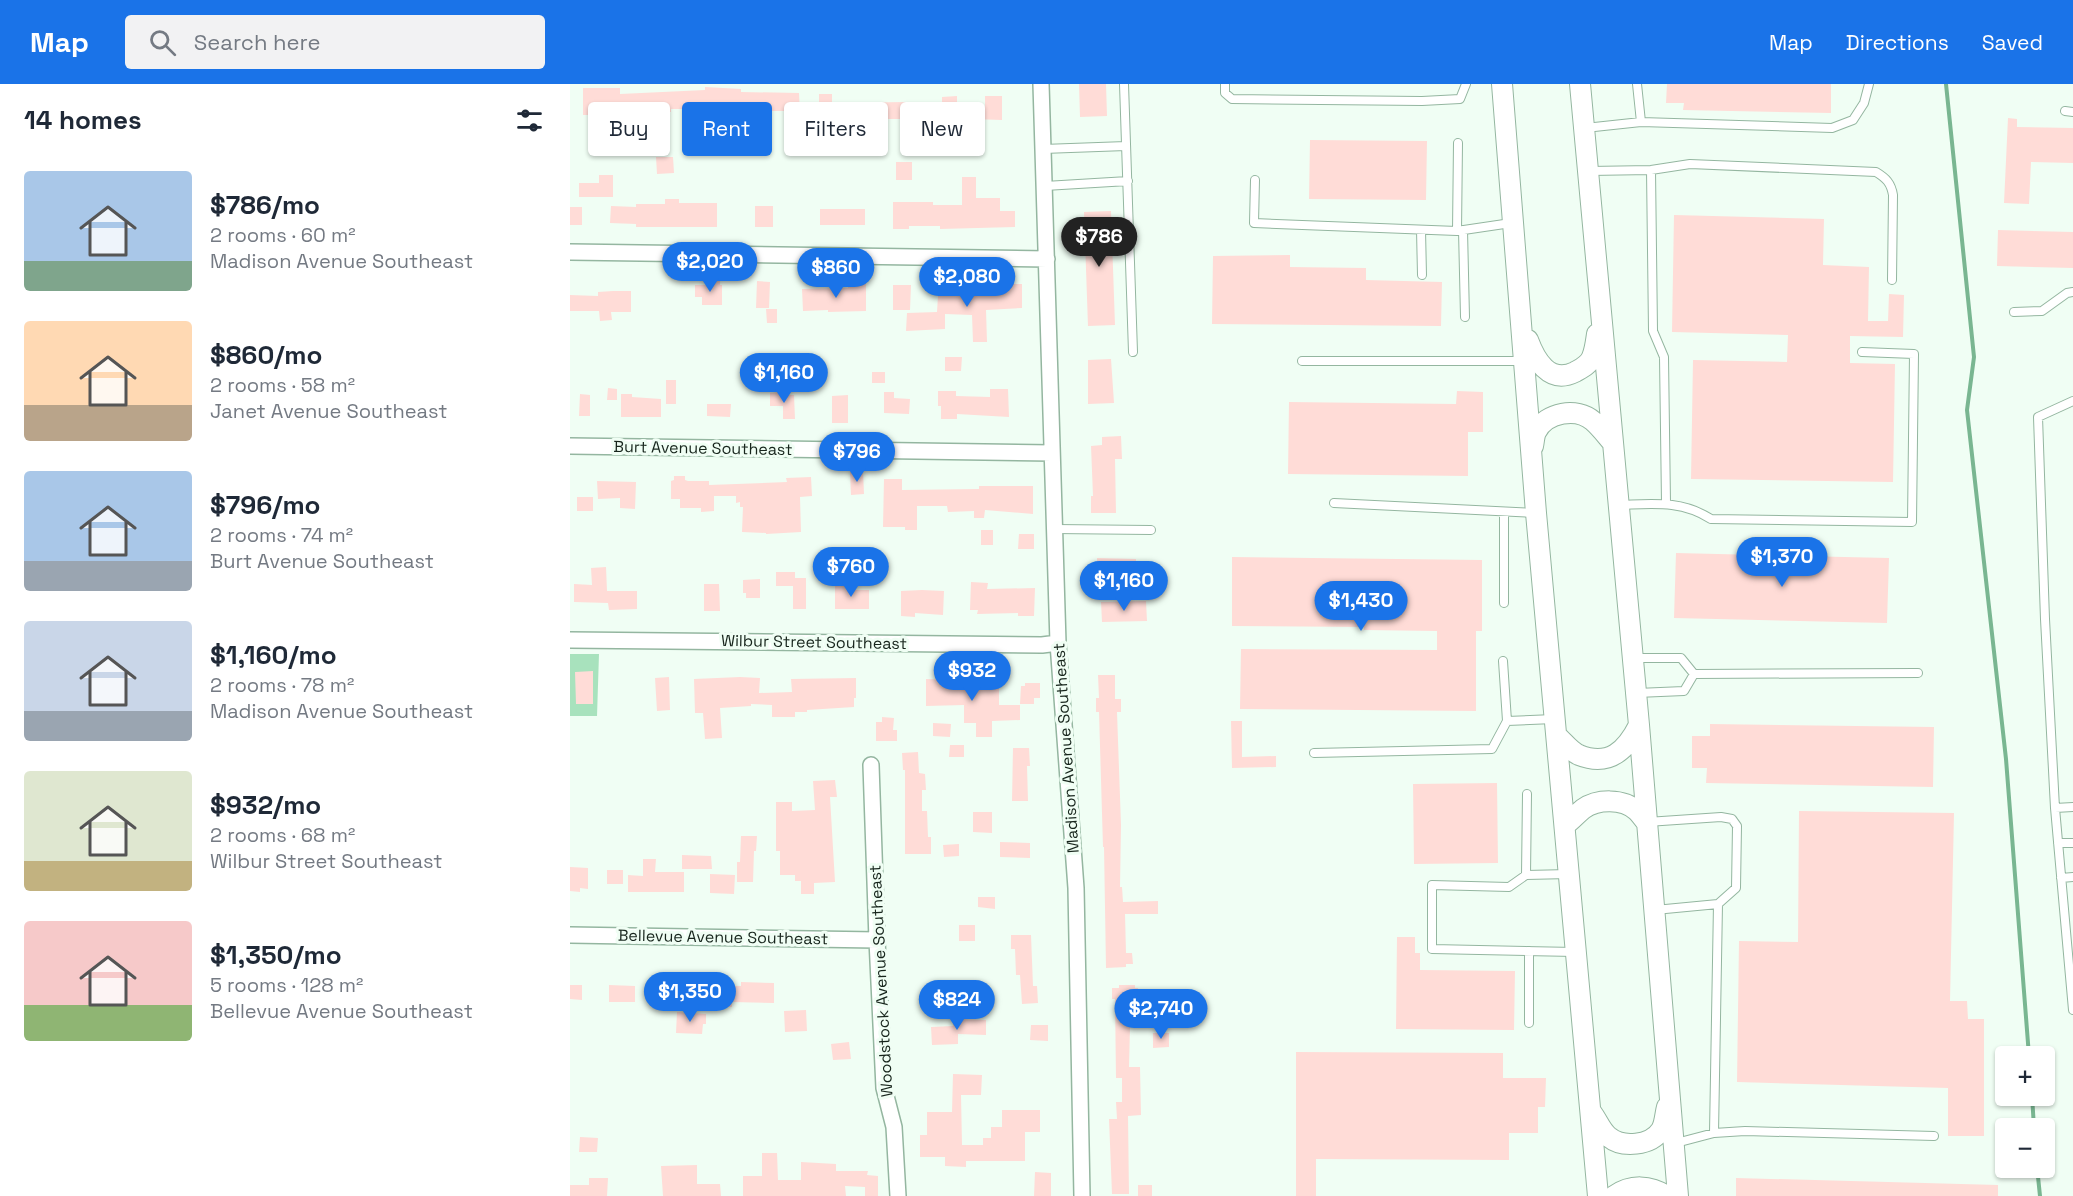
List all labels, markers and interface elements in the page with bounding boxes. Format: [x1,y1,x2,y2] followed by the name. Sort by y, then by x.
[125,15,545,69] search box
[30,24,89,60] text: Map
[146,26,179,59] icon: search
[194,28,321,56] text: Search here
[1769,29,1813,56] text: Map
[1846,29,1949,56] text: Directions
[1982,29,2043,56] text: Saved
[588,102,670,156] chip: Buy
[682,102,772,156] chip: Rent
[784,102,888,156] chip: Filters
[900,102,985,156] chip: New
[24,103,142,137] text: 14 homes
[513,104,546,137] icon: filters
[210,188,320,222] text: $786/mo
[72,195,144,267] icon: home
[1063,217,1135,268] pin: $786
[210,222,356,248] text: 2 rooms · 60 m²
[1075,223,1123,249] text: $786
[661,242,759,293] pin: $2,020
[210,248,473,274] text: Madison Avenue Southeast
[676,248,744,274] text: $2,020
[800,248,872,299] pin: $860
[811,254,861,280] text: $860
[918,257,1016,308] pin: $2,080
[933,263,1001,289] text: $2,080
[210,338,322,372] text: $860/mo
[72,345,144,417] icon: home
[735,353,833,404] pin: $1,160
[754,359,814,385] text: $1,160
[210,372,355,398] text: 2 rooms · 58 m²
[210,398,448,424] text: Janet Avenue Southeast
[821,432,893,483] pin: $796
[613,436,793,460] street label: Burt Avenue Southeast
[833,438,881,464] text: $796
[210,488,321,522] text: $796/mo
[72,495,144,567] icon: home
[210,522,353,548] text: 2 rooms · 74 m²
[1733,537,1831,588] pin: $1,370
[1750,543,1814,569] text: $1,370
[815,547,887,598] pin: $760
[210,548,434,574] text: Burt Avenue Southeast
[827,553,875,579] text: $760
[1075,561,1173,612] pin: $1,160
[1094,567,1154,593] text: $1,160
[1312,581,1410,632] pin: $1,430
[1329,587,1393,613] text: $1,430
[721,630,907,654] street label: Wilbur Street Southeast
[210,638,337,672] text: $1,160/mo
[1048,642,1084,854] street label: Madison Avenue Southeast
[72,645,144,717] icon: home
[936,651,1008,702] pin: $932
[948,657,996,683] text: $932
[210,672,354,698] text: 2 rooms · 78 m²
[210,698,473,724] text: Madison Avenue Southeast
[210,788,321,822] text: $932/mo
[72,795,144,867] icon: home
[210,822,355,848] text: 2 rooms · 68 m²
[210,848,442,874] text: Wilbur Street Southeast
[864,864,898,1098] street label: Woodstock Avenue Southeast
[618,925,828,949] street label: Bellevue Avenue Southeast
[210,938,342,972] text: $1,350/mo
[72,945,144,1017] icon: home
[210,972,363,998] text: 5 rooms · 128 m²
[641,972,739,1023] pin: $1,350
[658,978,722,1004] text: $1,350
[921,980,993,1031] pin: $824
[933,986,981,1012] text: $824
[1112,989,1210,1040] pin: $2,740
[1128,995,1194,1021] text: $2,740
[210,998,473,1024] text: Bellevue Avenue Southeast
[1995,1046,2055,1178] map controls
[1995,1046,2055,1106] button: +
[1995,1118,2055,1178] button: −

